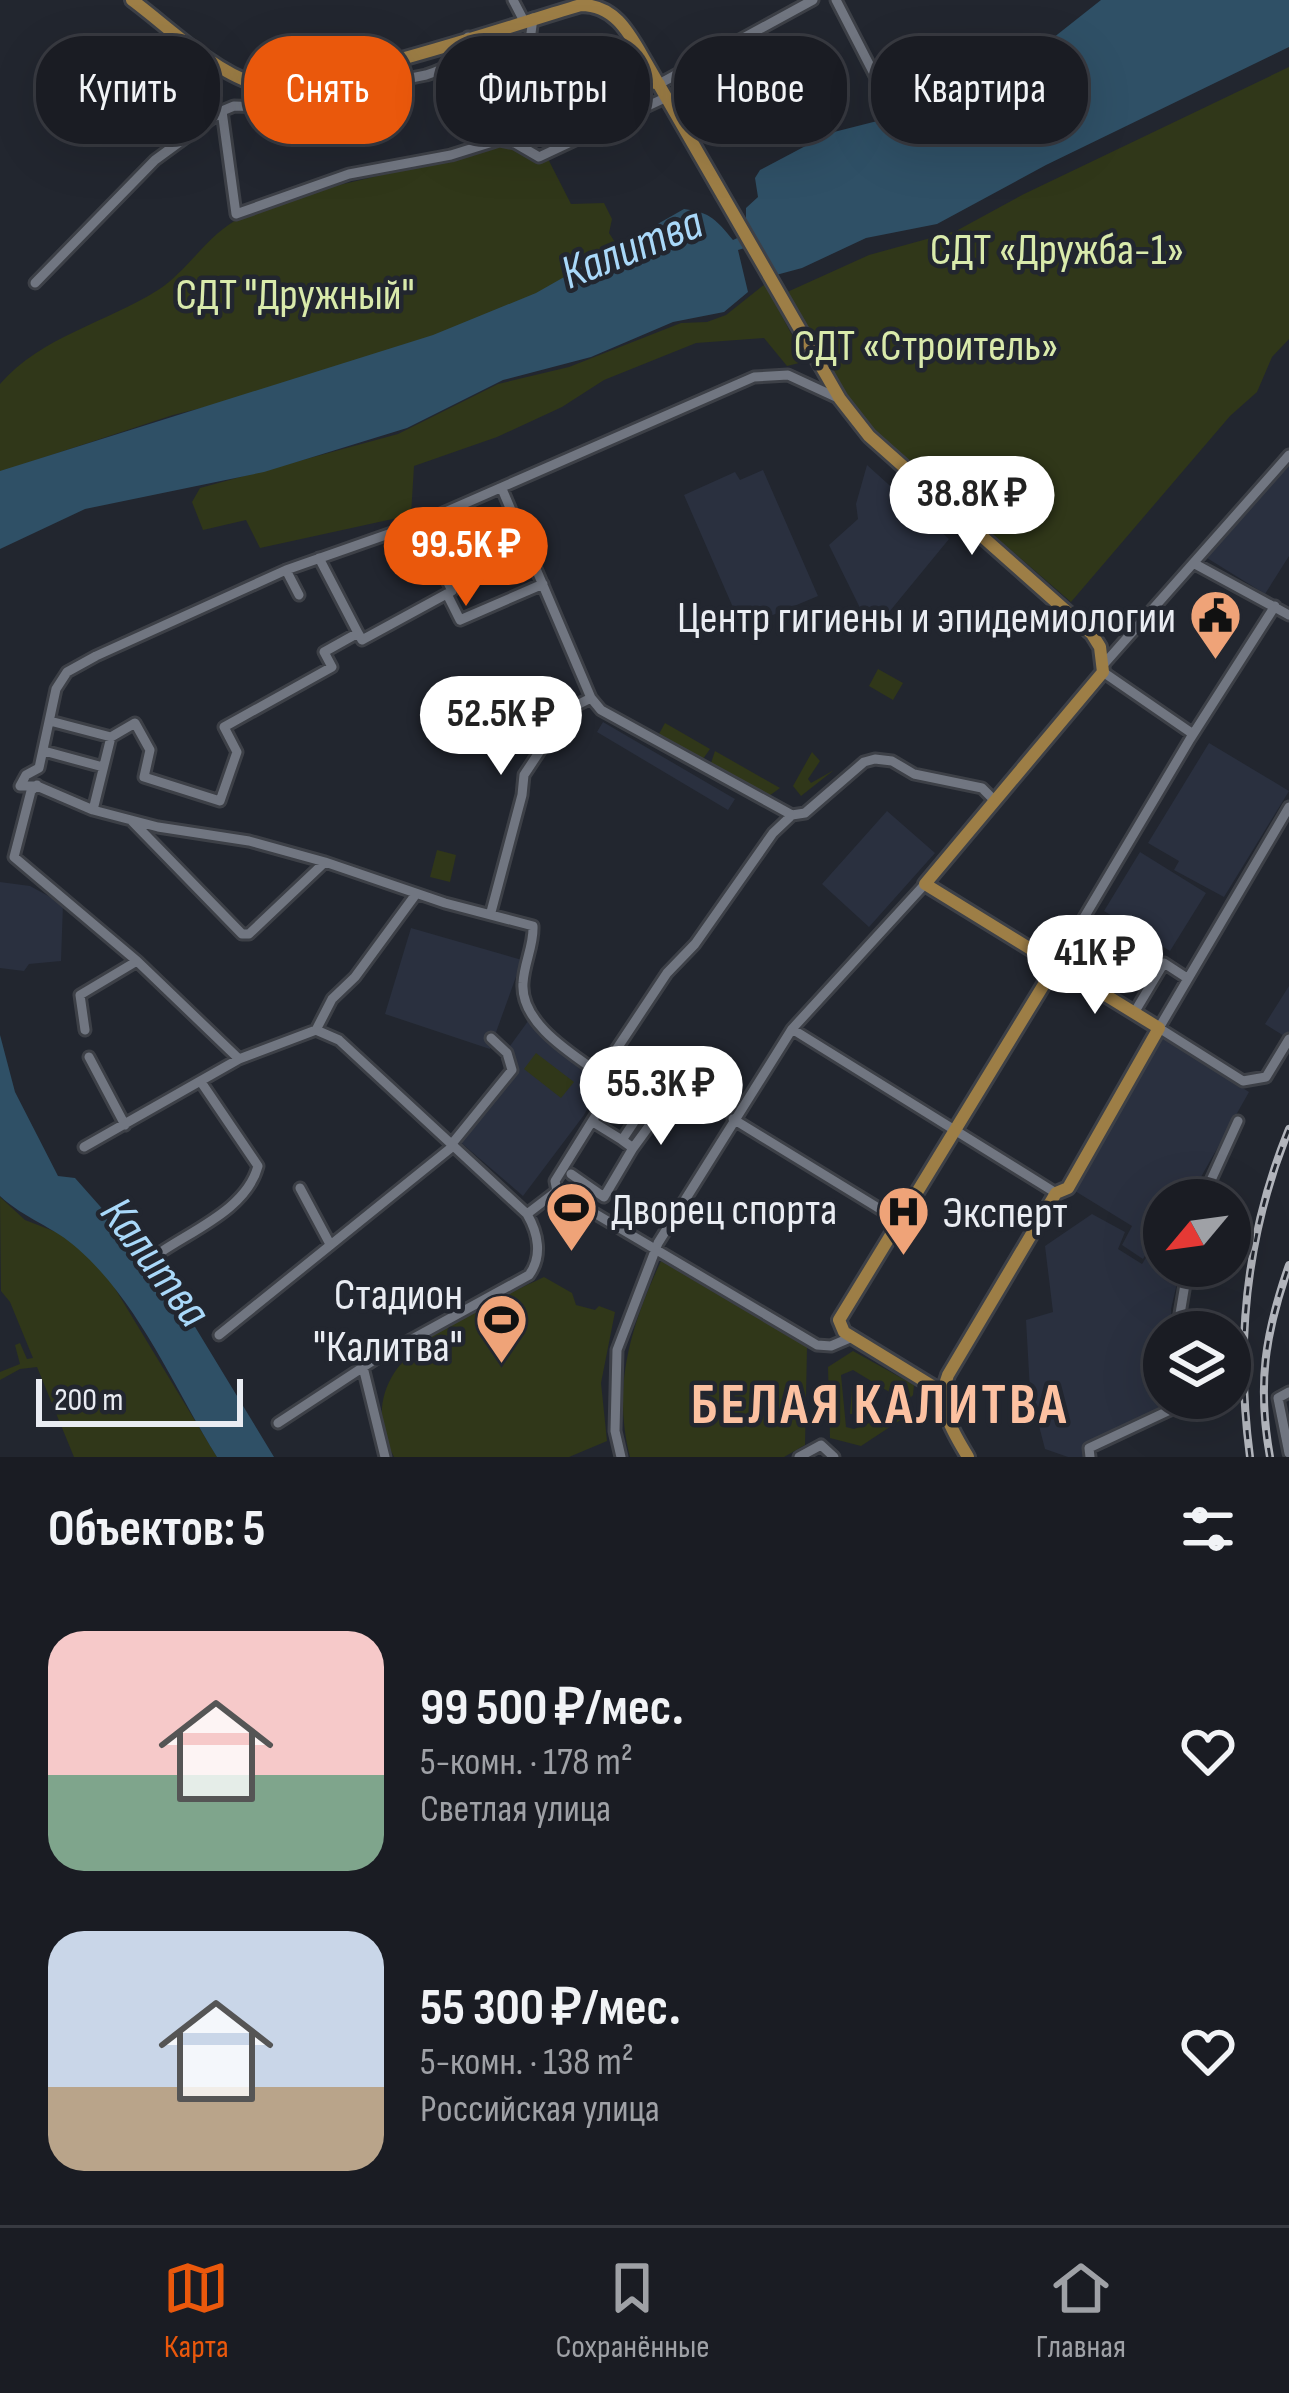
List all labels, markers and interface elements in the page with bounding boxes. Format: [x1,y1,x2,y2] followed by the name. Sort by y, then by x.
[36,36,220,144] chip: Купить
[244,36,412,144] chip: Снять
[436,36,650,144] chip: Фильтры
[674,36,847,144] chip: Новое
[871,36,1088,144] chip: Квартира
[553,194,711,302] water label: Калитва
[930,223,1184,278] park label: СДТ «Дружба-1»
[175,268,415,323] park label: СДТ "Дружный"
[793,319,1059,374] park label: СДТ «Строитель»
[861,456,1083,558] pin: 38.8K ₽
[917,471,1027,518] text: 38.8K ₽
[355,507,577,609] pin: 99.5K ₽
[411,522,521,569] text: 99.5K ₽
[1187,588,1243,662] public building icon: Центр гигиены и эпидемиологии
[677,591,1176,646] place label: Центр гигиены и эпидемиологии
[390,676,612,778] pin: 52.5K ₽
[447,691,555,738] text: 52.5K ₽
[1011,915,1179,1017] pin: 41K ₽
[1054,930,1136,977] text: 41K ₽
[550,1046,772,1148] pin: 55.3K ₽
[607,1061,715,1108] text: 55.3K ₽
[1143,1179,1251,1287] north arrow
[1143,1179,1251,1419] map controls
[544,1180,600,1254] sports icon: Дворец спорта
[611,1183,837,1238] place label: Дворец спорта
[875,1183,931,1257] hospital icon: Эксперт
[942,1186,1068,1241] place label: Эксперт
[88,1187,222,1339] water label: Калитва
[313,1268,463,1375] place label: Стадион "Калитва"
[474,1291,530,1365] sports icon: Стадион "Калитва"
[1143,1311,1251,1419] button: layers
[691,1372,1069,1440] district label: БЕЛАЯ КАЛИТВА
[36,1373,243,1426] scale bar
[54,1380,123,1420] text: 200 m
[1175,1496,1241,1562] icon: filters
[48,1499,266,1560] text: Объектов: 5
[420,1678,684,1739] text: 99 500 ₽/мес.
[144,1679,288,1823] icon: home
[1175,1718,1241,1784] icon: heart
[420,1739,633,1786] text: 5-комн. · 178 m²
[420,1786,611,1833] text: Светлая улица
[420,1978,681,2039] text: 55 300 ₽/мес.
[144,1979,288,2123] icon: home
[1175,2018,1241,2084] icon: heart
[420,2039,634,2086] text: 5-комн. · 138 m²
[420,2086,660,2133] text: Российская улица
[163,2255,229,2367] tab: Карта
[555,2255,709,2367] tab: Сохранённые
[1036,2255,1126,2367] tab: Главная

